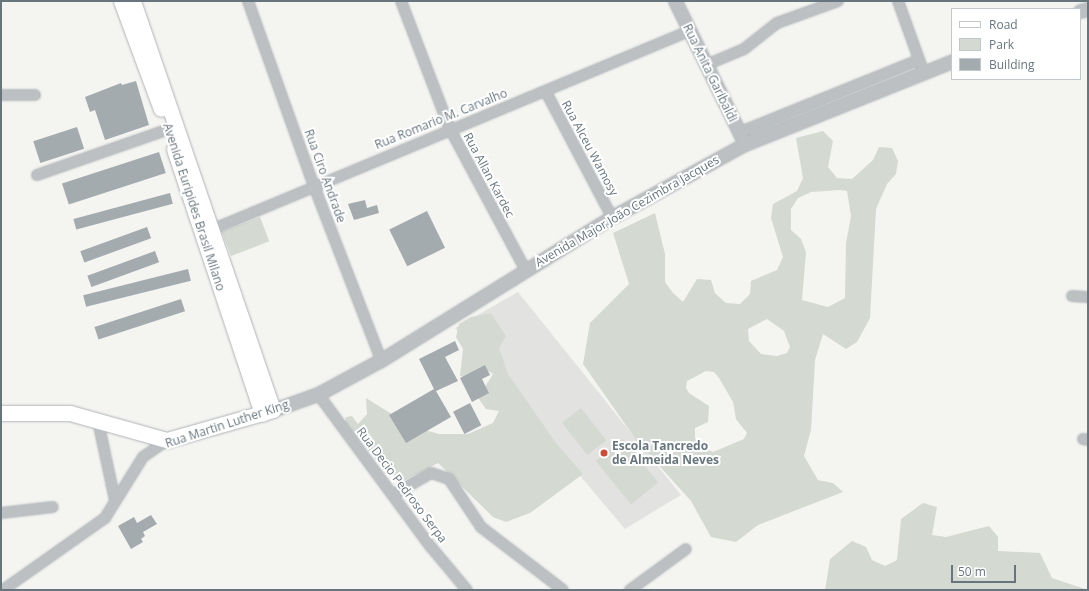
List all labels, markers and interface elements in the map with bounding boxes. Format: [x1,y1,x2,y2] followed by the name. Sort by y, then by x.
[951,8,1081,80] legend
[989,16,1018,33] text: Road
[680,22,740,124] street label: Rua Anita Garibaldi
[989,36,1014,53] text: Park
[989,56,1034,73] text: Building
[373,86,509,152] street label: Rua Romario M. Carvalho
[559,98,621,198] street label: Rua Alceu Wamosy
[160,121,228,293] street label: Avenida Euripides Brasil Milano
[301,127,349,225] street label: Rua Ciro Andrade
[461,130,517,220] street label: Rua Allan Kardec
[533,152,721,270] street label: Avenida Major João Cezimbra Jacques
[163,397,291,451] street label: Rua Martin Luther King
[354,424,450,546] street label: Rua Decio Pedroso Serpa
[612,439,719,467] place label: Escola Tancredo de Almeida Neves
[599,448,609,458] marker: Escola Tancredo de Almeida Neves
[953,557,1018,583] scale bar
[958,563,986,580] text: 50 m

